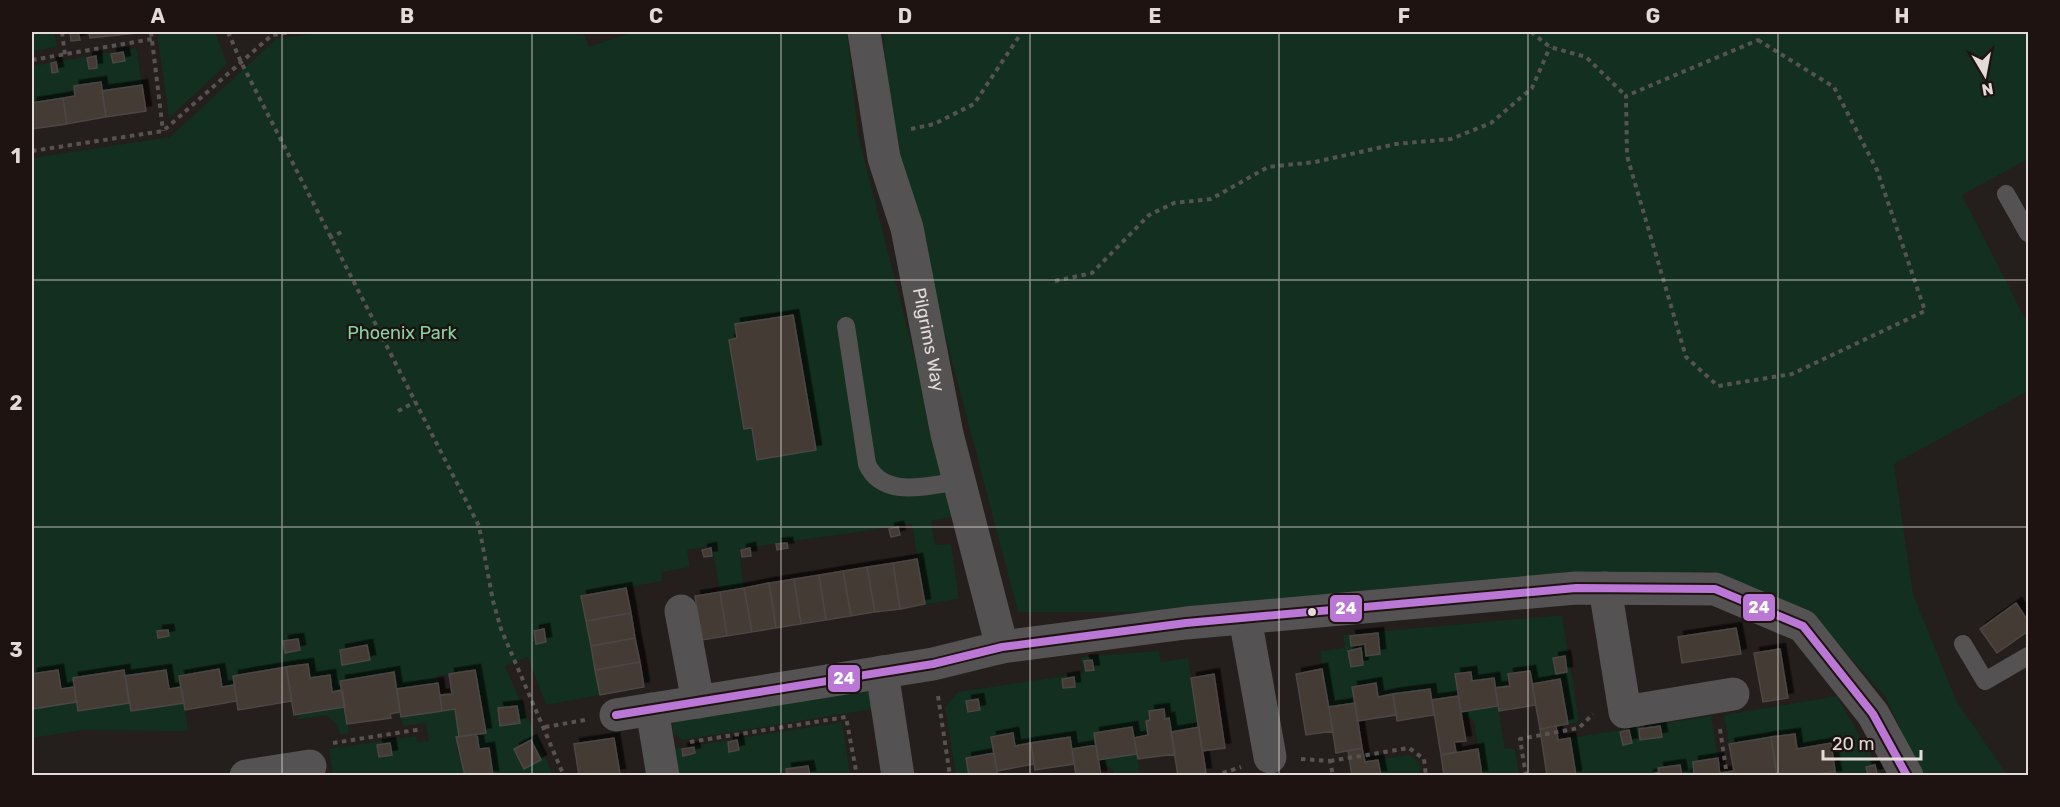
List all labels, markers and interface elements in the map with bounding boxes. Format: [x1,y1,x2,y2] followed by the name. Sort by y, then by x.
[151,4,166,28] text: A
[400,4,414,28] text: B
[649,4,663,28] text: C
[898,4,912,28] text: D
[1149,4,1161,28] text: E
[1398,4,1410,28] text: F
[1646,4,1660,28] text: G
[1895,4,1909,28] text: H
[1955,45,2015,105] north arrow
[1980,79,1995,100] text: N
[11,144,21,168] text: 1
[908,286,950,393] street label: Pilgrims Way
[347,322,458,344] park label: Phoenix Park
[10,391,23,415] text: 2
[1742,593,1776,622] line badge: 24
[1329,594,1363,623] line badge: 24
[1748,598,1770,617] text: 24
[1335,599,1357,618] text: 24
[1306,606,1318,618] unlabelled marker
[9,638,23,662] text: 3
[827,664,861,693] line badge: 24
[833,669,855,688] text: 24
[1823,723,1920,761] scale bar
[1832,733,1874,755] text: 20 m

